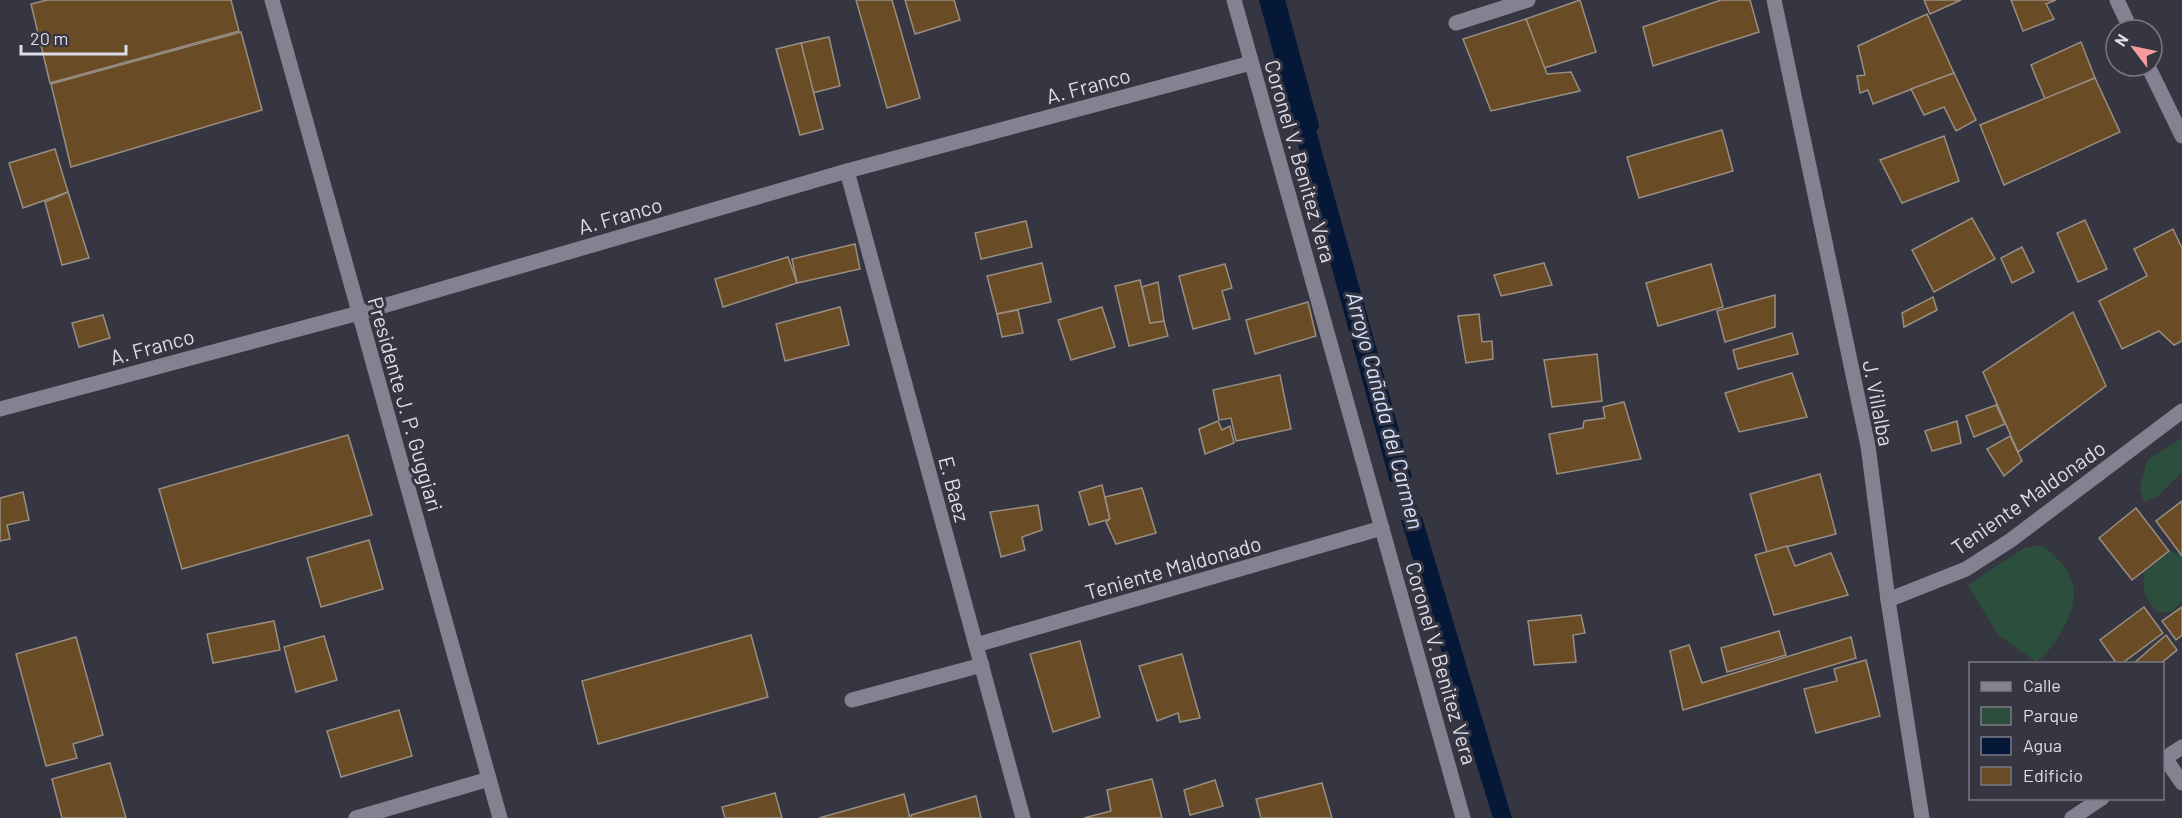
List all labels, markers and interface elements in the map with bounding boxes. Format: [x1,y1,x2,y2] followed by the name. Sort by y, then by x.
[21,18,126,56] scale bar
[2104,18,2164,78] north arrow
[30,27,68,49] text: 20 m
[2110,30,2132,49] text: N
[1260,57,1342,265] street label: Coronel V. Benitez Vera
[1043,62,1133,108] street label: A. Franco
[575,191,665,239] street label: A. Franco
[1342,288,1430,532] water label: Arroyo Cañada del Carmen
[363,294,449,514] street label: Presidente J. P. Guggiari
[107,323,197,369] street label: A. Franco
[1858,358,1900,448] street label: J. Villalba
[1946,435,2110,559] street label: Teniente Maldonado
[934,453,976,525] street label: E. Baez
[1082,530,1264,604] street label: Teniente Maldonado
[1401,559,1483,767] street label: Coronel V. Benitez Vera
[1969,662,2164,800] legend
[2023,674,2061,696] text: Calle
[2023,704,2078,726] text: Parque
[2023,734,2062,756] text: Agua
[2023,764,2083,786] text: Edificio

